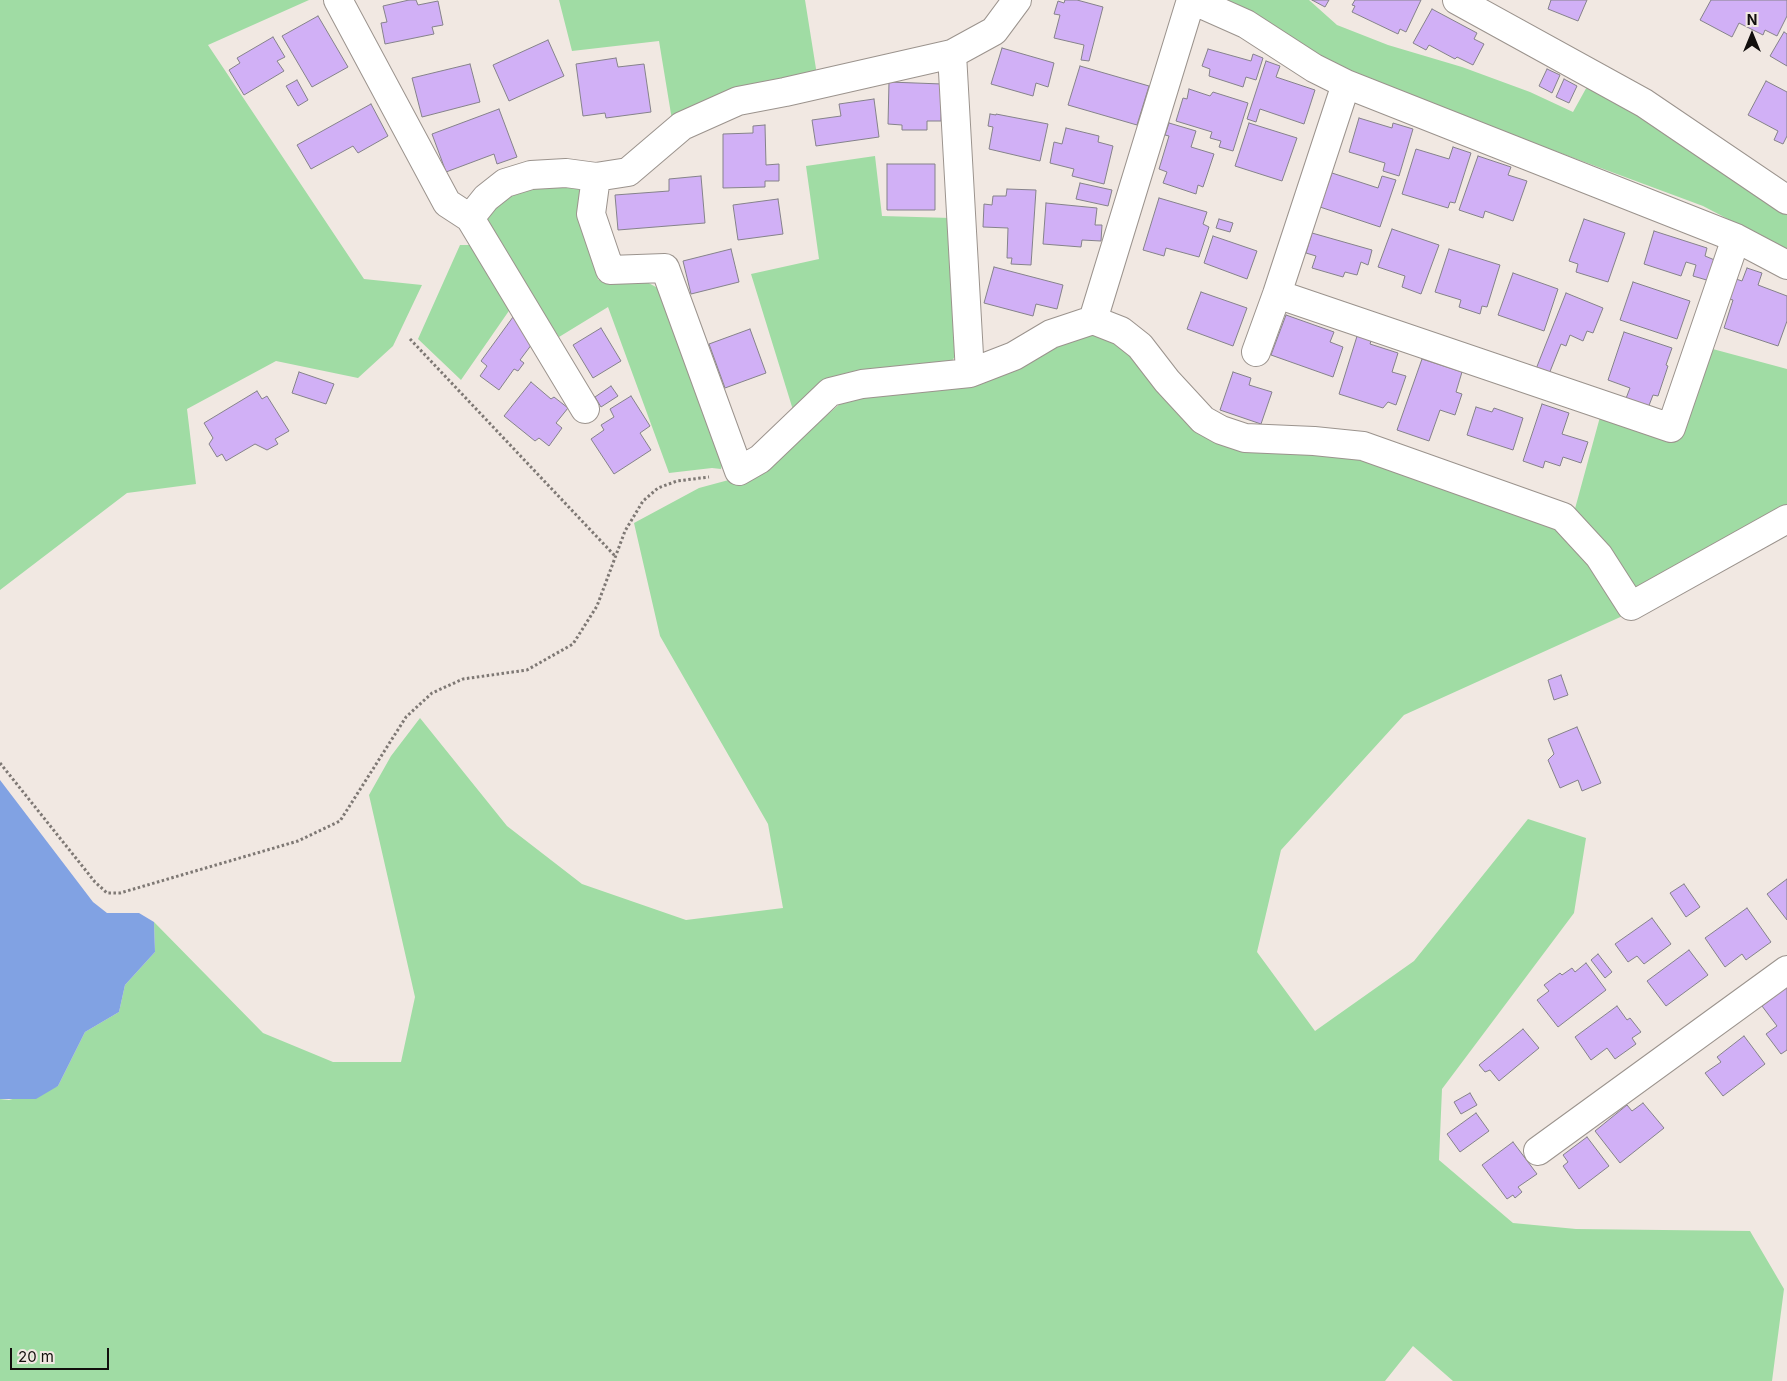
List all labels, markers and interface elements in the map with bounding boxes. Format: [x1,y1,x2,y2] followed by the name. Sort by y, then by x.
[1727,10,1777,60] north arrow
[1747,11,1757,28] text: N
[12,1338,111,1370] scale bar
[18,1347,54,1366] text: 20 m

